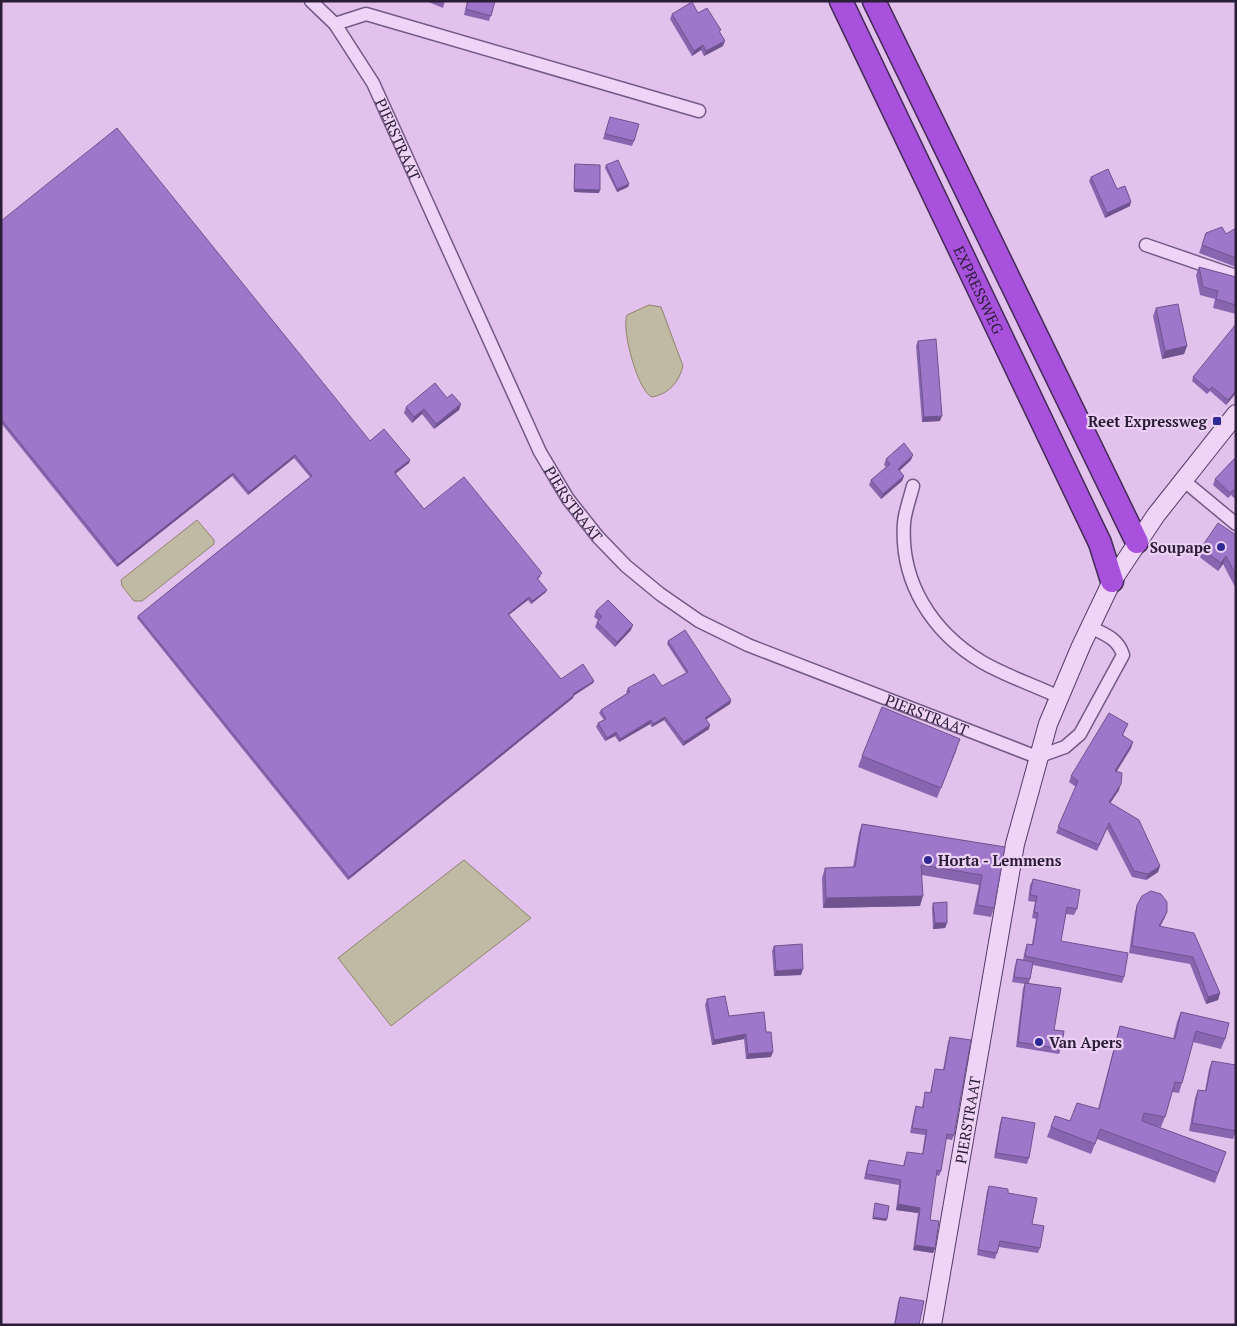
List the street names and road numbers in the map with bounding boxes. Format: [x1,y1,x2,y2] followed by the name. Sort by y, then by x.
[371,95,426,183] street label: PIERSTRAAT
[949,242,1009,338] street label: EXPRESSWEG
[540,462,607,545] street label: PIERSTRAAT
[882,689,972,740] street label: PIERSTRAAT
[950,1075,985,1165] street label: PIERSTRAAT

